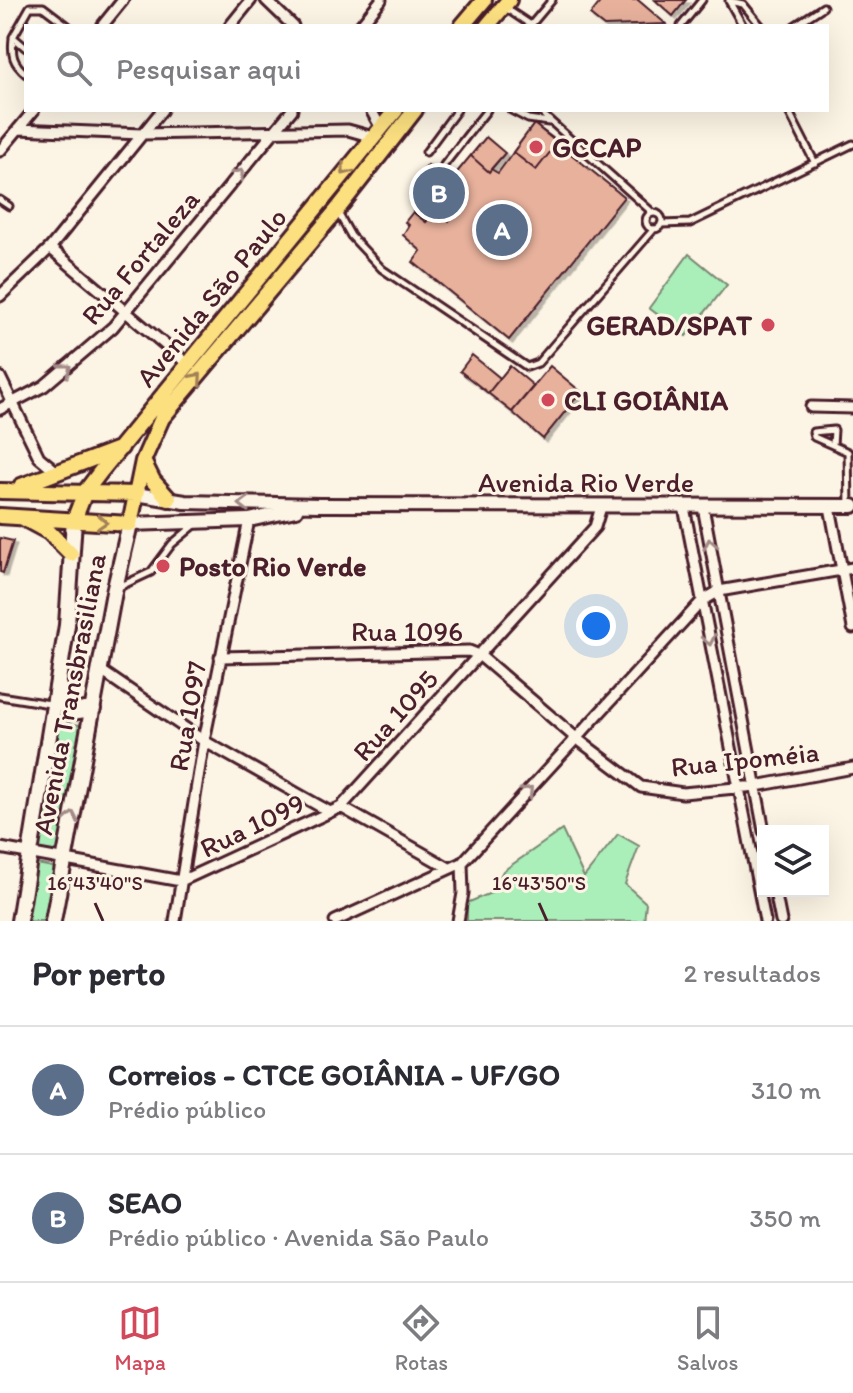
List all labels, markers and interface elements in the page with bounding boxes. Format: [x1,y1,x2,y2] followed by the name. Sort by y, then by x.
[24,24,829,112] search box
[52,46,96,90] icon: search
[116,50,301,87] text: Pesquisar aqui
[552,130,641,164] place label: GCCAP
[527,138,545,156] marker: GCCAP
[341,161,356,175] one-way arrow
[413,163,465,223] pin: B
[229,169,243,184] one-way arrow
[74,182,207,332] street label: Rua Fortaleza
[476,200,528,260] pin: A
[128,201,294,393] street label: Avenida São Paulo
[586,308,752,342] place label: GERAD/SPAT
[759,316,777,334] marker: GERAD/SPAT
[58,364,72,378] one-way arrow
[187,373,202,388] one-way arrow
[564,383,728,417] place label: CLI GOIÂNIA
[539,391,557,409] marker: CLI GOIÂNIA
[478,465,694,499] street label: Avenida Rio Verde
[237,495,250,513] one-way arrow
[96,513,109,530] one-way arrow
[702,538,719,551] one-way arrow
[179,549,366,583] place label: Posto Rio Verde
[25,550,113,838] street label: Avenida Transbrasiliana
[154,557,172,575] marker: Posto Rio Verde
[576,606,616,646] your location
[351,614,463,648] street label: Rua 1096
[700,633,717,646] one-way arrow
[161,658,213,774] street label: Rua 1097
[345,662,445,768] street label: Rua 1095
[669,734,821,784] street label: Rua Ipoméia
[194,785,310,865] street label: Rua 1099
[518,785,532,800] one-way arrow
[63,810,80,824] one-way arrow
[757,825,829,897] map controls
[757,825,829,897] button: layers
[47,871,143,895] text: 16°43'40"S
[492,871,586,895] text: 16°43'50"S
[32,953,165,994] text: Por perto
[683,957,821,989] text: 2 resultados
[108,1056,560,1093] text: Correios - CTCE GOIÂNIA - UF/GO
[50,1074,66,1106] text: A
[751,1074,821,1106] text: 310 m
[108,1093,266,1125] text: Prédio público
[108,1184,182,1221] text: SEAO
[50,1202,66,1234] text: B
[749,1202,821,1234] text: 350 m
[108,1221,489,1253] text: Prédio público · Avenida São Paulo
[115,1301,166,1376] tab: Mapa
[395,1301,448,1376] tab: Rotas
[677,1301,738,1376] tab: Salvos

